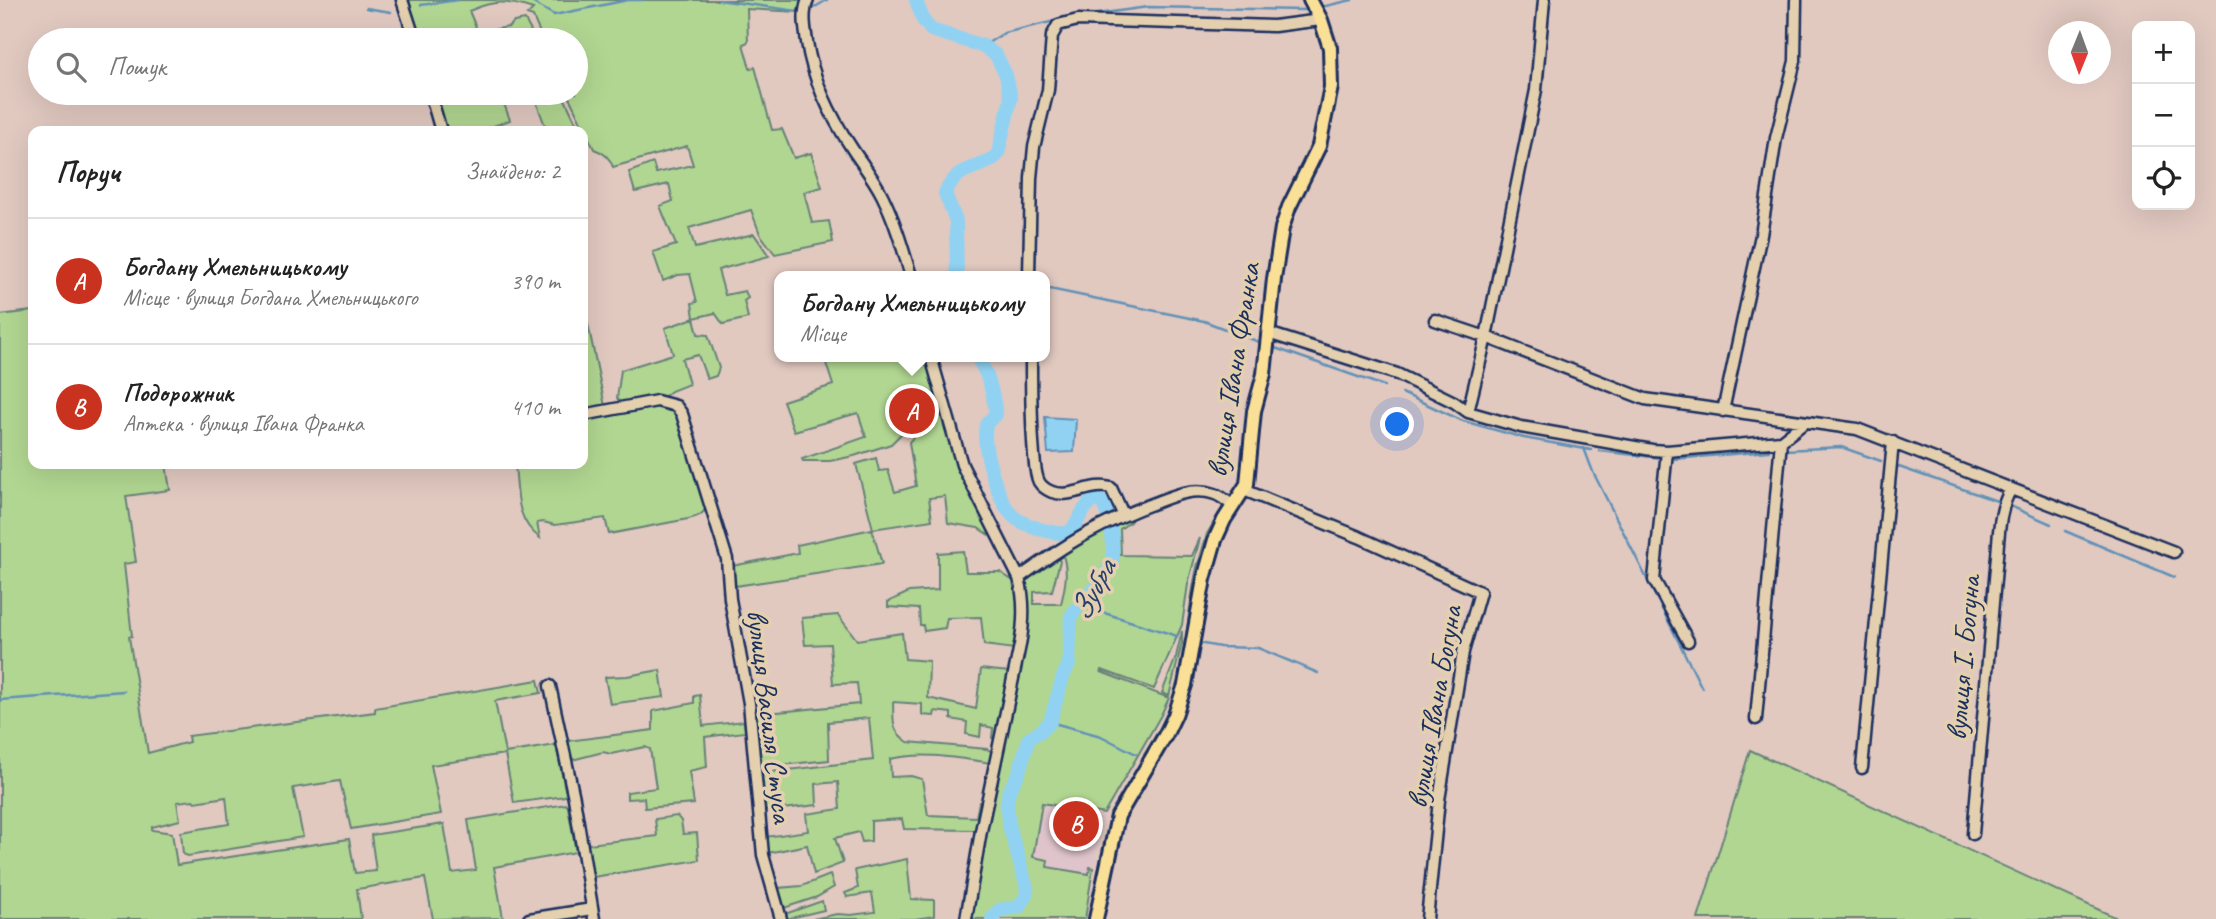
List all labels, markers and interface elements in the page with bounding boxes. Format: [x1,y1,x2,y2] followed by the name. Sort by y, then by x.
[2048,21,2111,84] north arrow
[2132,21,2195,210] map controls
[2132,21,2195,84] button: +
[28,28,588,105] search box
[52,48,90,86] icon: search
[108,50,166,83] text: Пошук
[2132,84,2195,147] button: −
[2132,147,2195,210] button: locate
[56,153,120,191] text: Поруч
[465,157,560,186] text: Знайдено: 2
[123,250,346,283] text: Богдану Хмельницькому
[1197,259,1269,480] street label: вулиця Івана Франка
[73,267,85,296] text: A
[511,267,560,296] text: 390 m
[774,271,1050,362] popup
[123,283,418,312] text: Місце · вулиця Богдана Хмельницького
[800,286,1024,319] text: Богдану Хмельницькому
[800,319,846,348] text: Місце
[123,376,233,409] text: Подорожник
[889,385,935,437] pin: A
[73,393,85,422] text: B
[511,393,560,422] text: 410 m
[1380,407,1414,441] your location
[123,409,363,438] text: Аптека · вулиця Івана Франка
[1060,550,1127,628] water label: Зубра
[1937,572,1989,742] street label: вулиця І. Богуна
[1398,601,1471,811] street label: вулиця Івана Богуна
[738,607,802,827] street label: вулиця Василя Стуса
[1053,798,1099,850] pin: B

